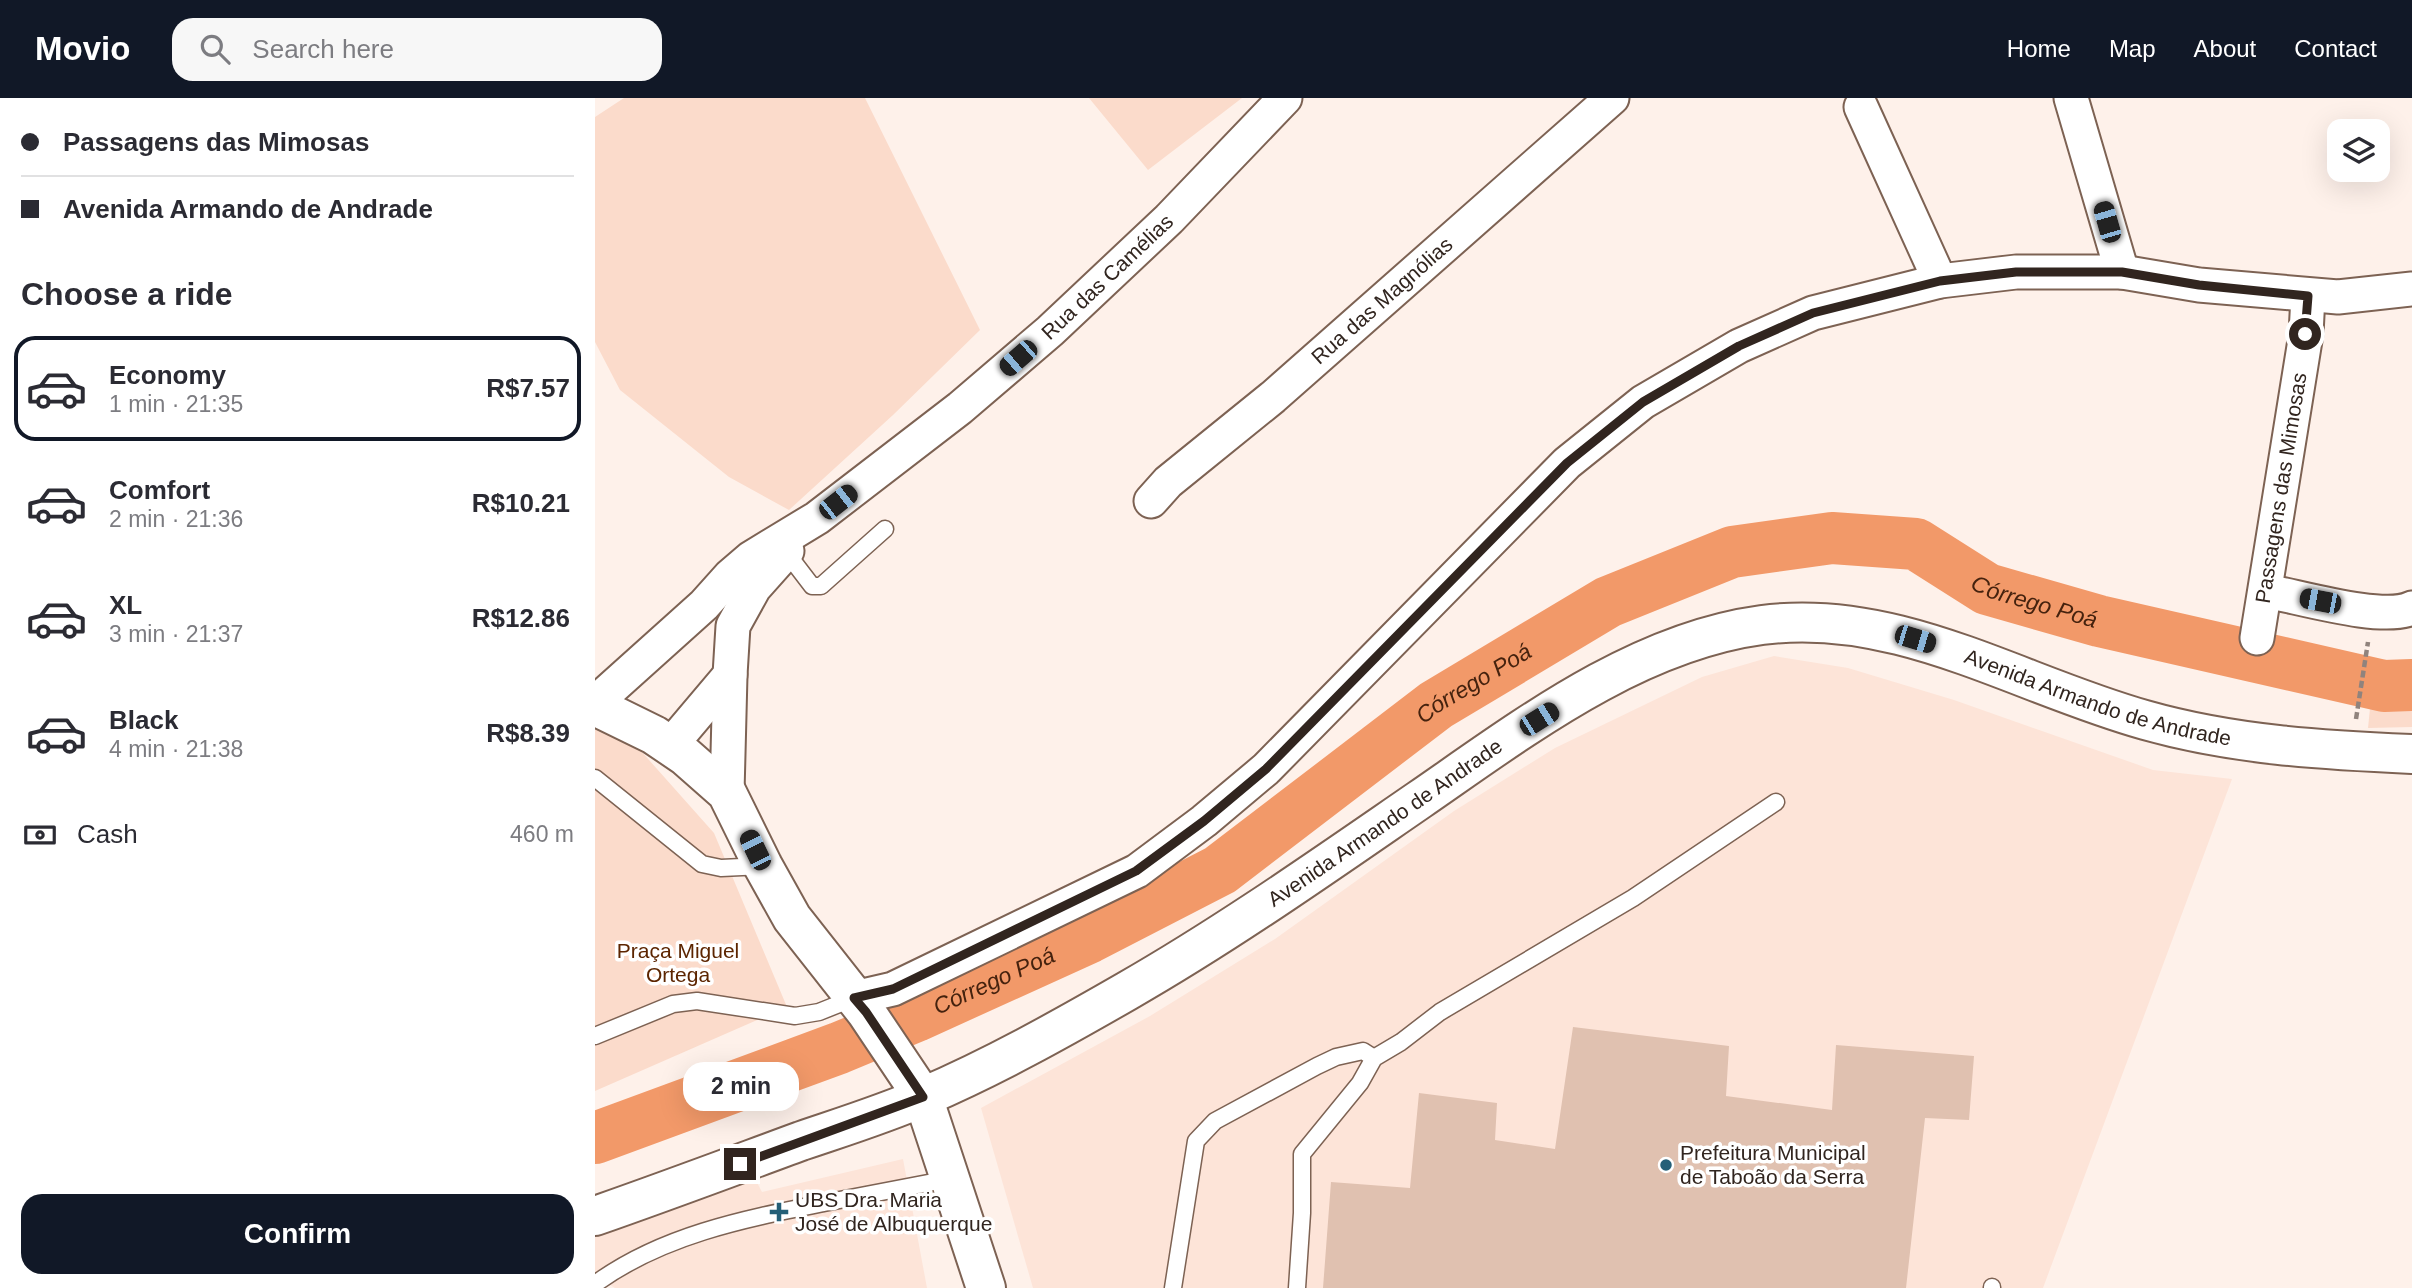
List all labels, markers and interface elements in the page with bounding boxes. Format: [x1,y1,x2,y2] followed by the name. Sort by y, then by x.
[172,18,662,81] search box
[35,30,130,67] text: Movio
[196,30,234,68] icon: search
[252,34,394,64] text: Search here
[2007,35,2071,62] text: Home
[2109,35,2156,62] text: Map
[2194,35,2256,62] text: About
[2294,35,2377,62] text: Contact
[2327,119,2390,182] map controls
[2327,119,2390,182] button: layers
[63,127,369,157] text: Passagens das Mimosas
[63,194,433,224] text: Avenida Armando de Andrade
[2092,199,2123,245] car
[1037,209,1177,344] street label: Rua das Camélias
[1307,232,1457,369] street label: Rua das Magnólias
[21,276,233,312] text: Choose a ride
[2289,318,2321,350] route start
[996,336,1041,380] car
[25,357,88,420] icon: car
[109,360,226,390] text: Economy
[2251,371,2311,605] street label: Passagens das Mimosas
[486,373,570,403] text: R$7.57
[109,391,243,417] text: 1 min · 21:35
[25,472,88,535] icon: car
[109,475,210,505] text: Comfort
[815,481,862,523] car
[472,488,570,518] text: R$10.21
[109,506,243,532] text: 2 min · 21:36
[1966,569,2101,633] water label: Córrego Poá
[25,587,88,650] icon: car
[2298,587,2343,615] car
[109,590,142,620] text: XL
[472,603,570,633] text: R$12.86
[109,621,243,647] text: 3 min · 21:37
[1892,623,1939,655] car
[1411,638,1536,729] water label: Córrego Poá
[1962,644,2233,750] street label: Avenida Armando de Andrade
[1516,699,1563,739] car
[25,702,88,765] icon: car
[109,705,178,735] text: Black
[486,718,570,748] text: R$8.39
[1263,734,1506,911] street label: Avenida Armando de Andrade
[109,736,243,762] text: 4 min · 21:38
[21,816,59,854] icon: cash
[77,819,138,849] text: Cash
[510,821,574,847] text: 460 m
[737,827,774,873] car
[617,939,739,986] park label: Praça Miguel Ortega
[929,942,1059,1019] water label: Córrego Poá
[682,1062,798,1112] callout: 2 min
[711,1073,771,1099] text: 2 min
[1680,1141,1866,1188] place label: Prefeitura Municipal de Taboão da Serra
[724,1148,756,1180] route end
[1658,1157,1674,1173] marker: Prefeitura Municipal de Taboão da Serra
[795,1188,992,1235] place label: UBS Dra. Maria José de Albuquerque
[21,1194,574,1274] button: Confirm
[769,1202,789,1222] marker: UBS Dra. Maria José de Albuquerque

